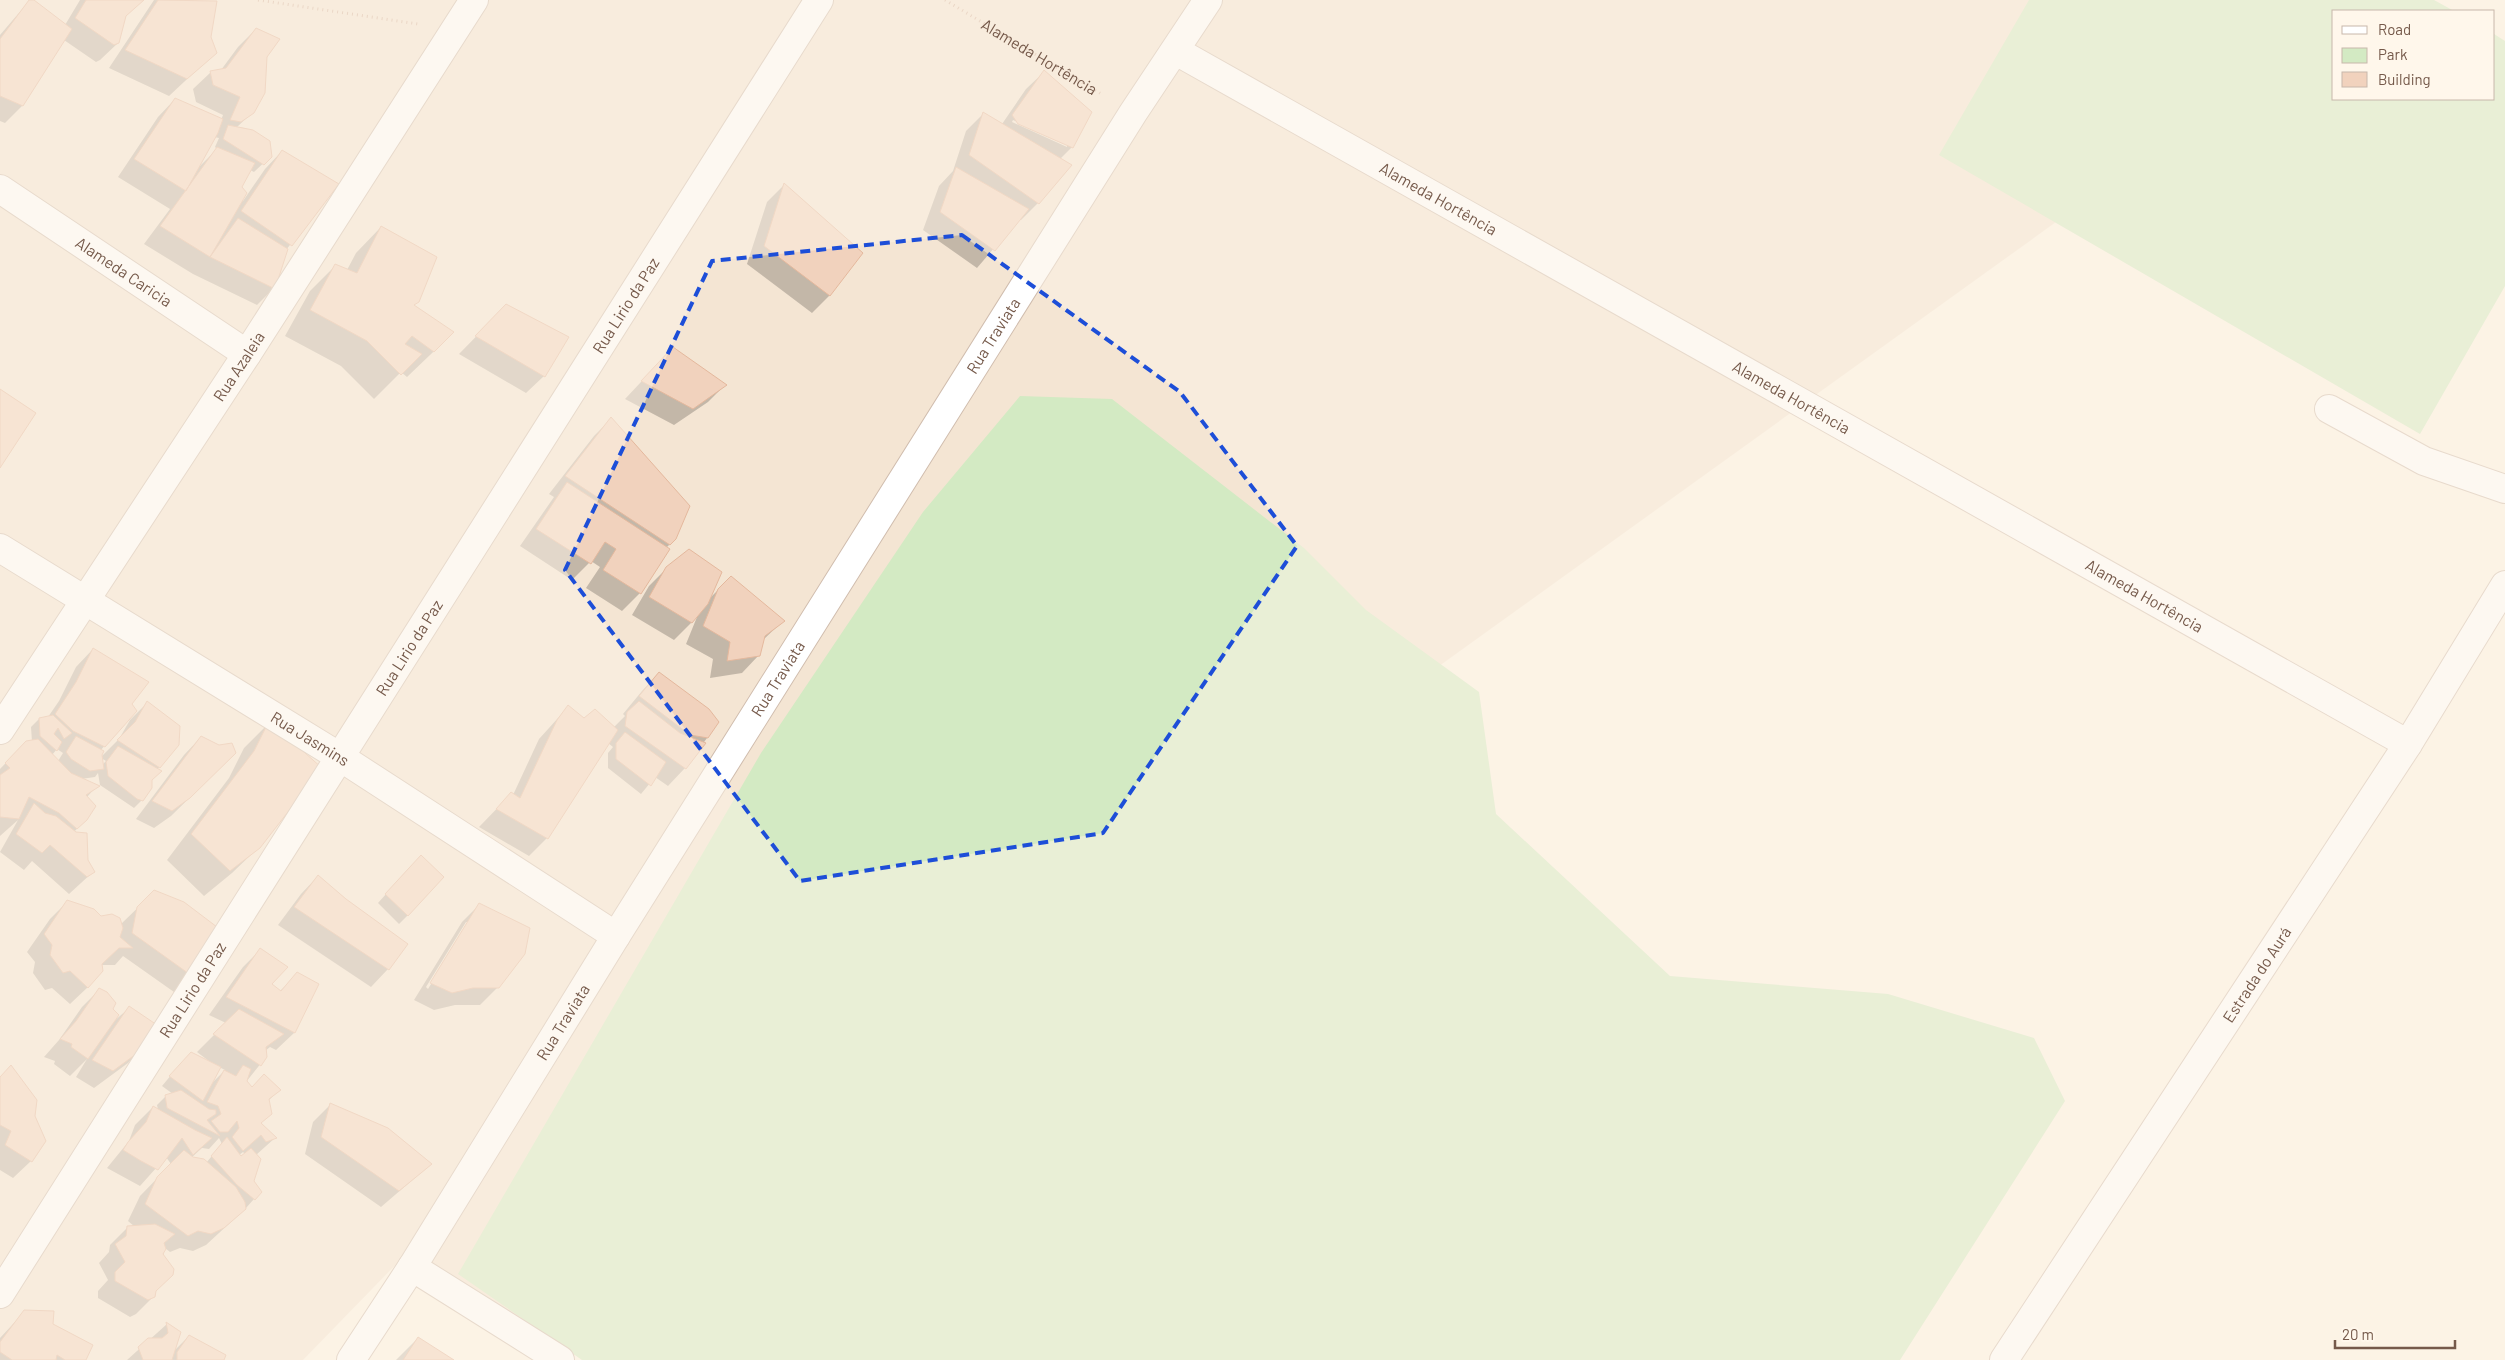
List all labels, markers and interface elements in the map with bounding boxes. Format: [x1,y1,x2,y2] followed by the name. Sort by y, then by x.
[2332,10,2495,100] legend
[978,14,1101,98] street label: Alameda Hortência
[2378,20,2411,38] text: Road
[2378,45,2408,63] text: Park
[2378,70,2431,88] text: Building
[1376,158,1501,239] street label: Alameda Hortência
[72,232,176,310] street label: Alameda Caricia
[588,254,663,357] street label: Rua Lirio da Paz
[962,294,1024,377] street label: Rua Traviata
[209,328,268,405] street label: Rua Azaleia
[1729,356,1854,437] street label: Alameda Hortência
[2082,555,2207,636] street label: Alameda Hortência
[371,596,446,699] street label: Rua Lirio da Paz
[746,637,808,720] street label: Rua Traviata
[268,707,353,770] street label: Rua Jasmins
[2218,923,2295,1026] street label: Estrada do Aurá
[155,938,229,1041] street label: Rua Lirio da Paz
[532,980,593,1063] street label: Rua Traviata
[2335,1318,2455,1350] scale bar
[2342,1325,2374,1343] text: 20 m

